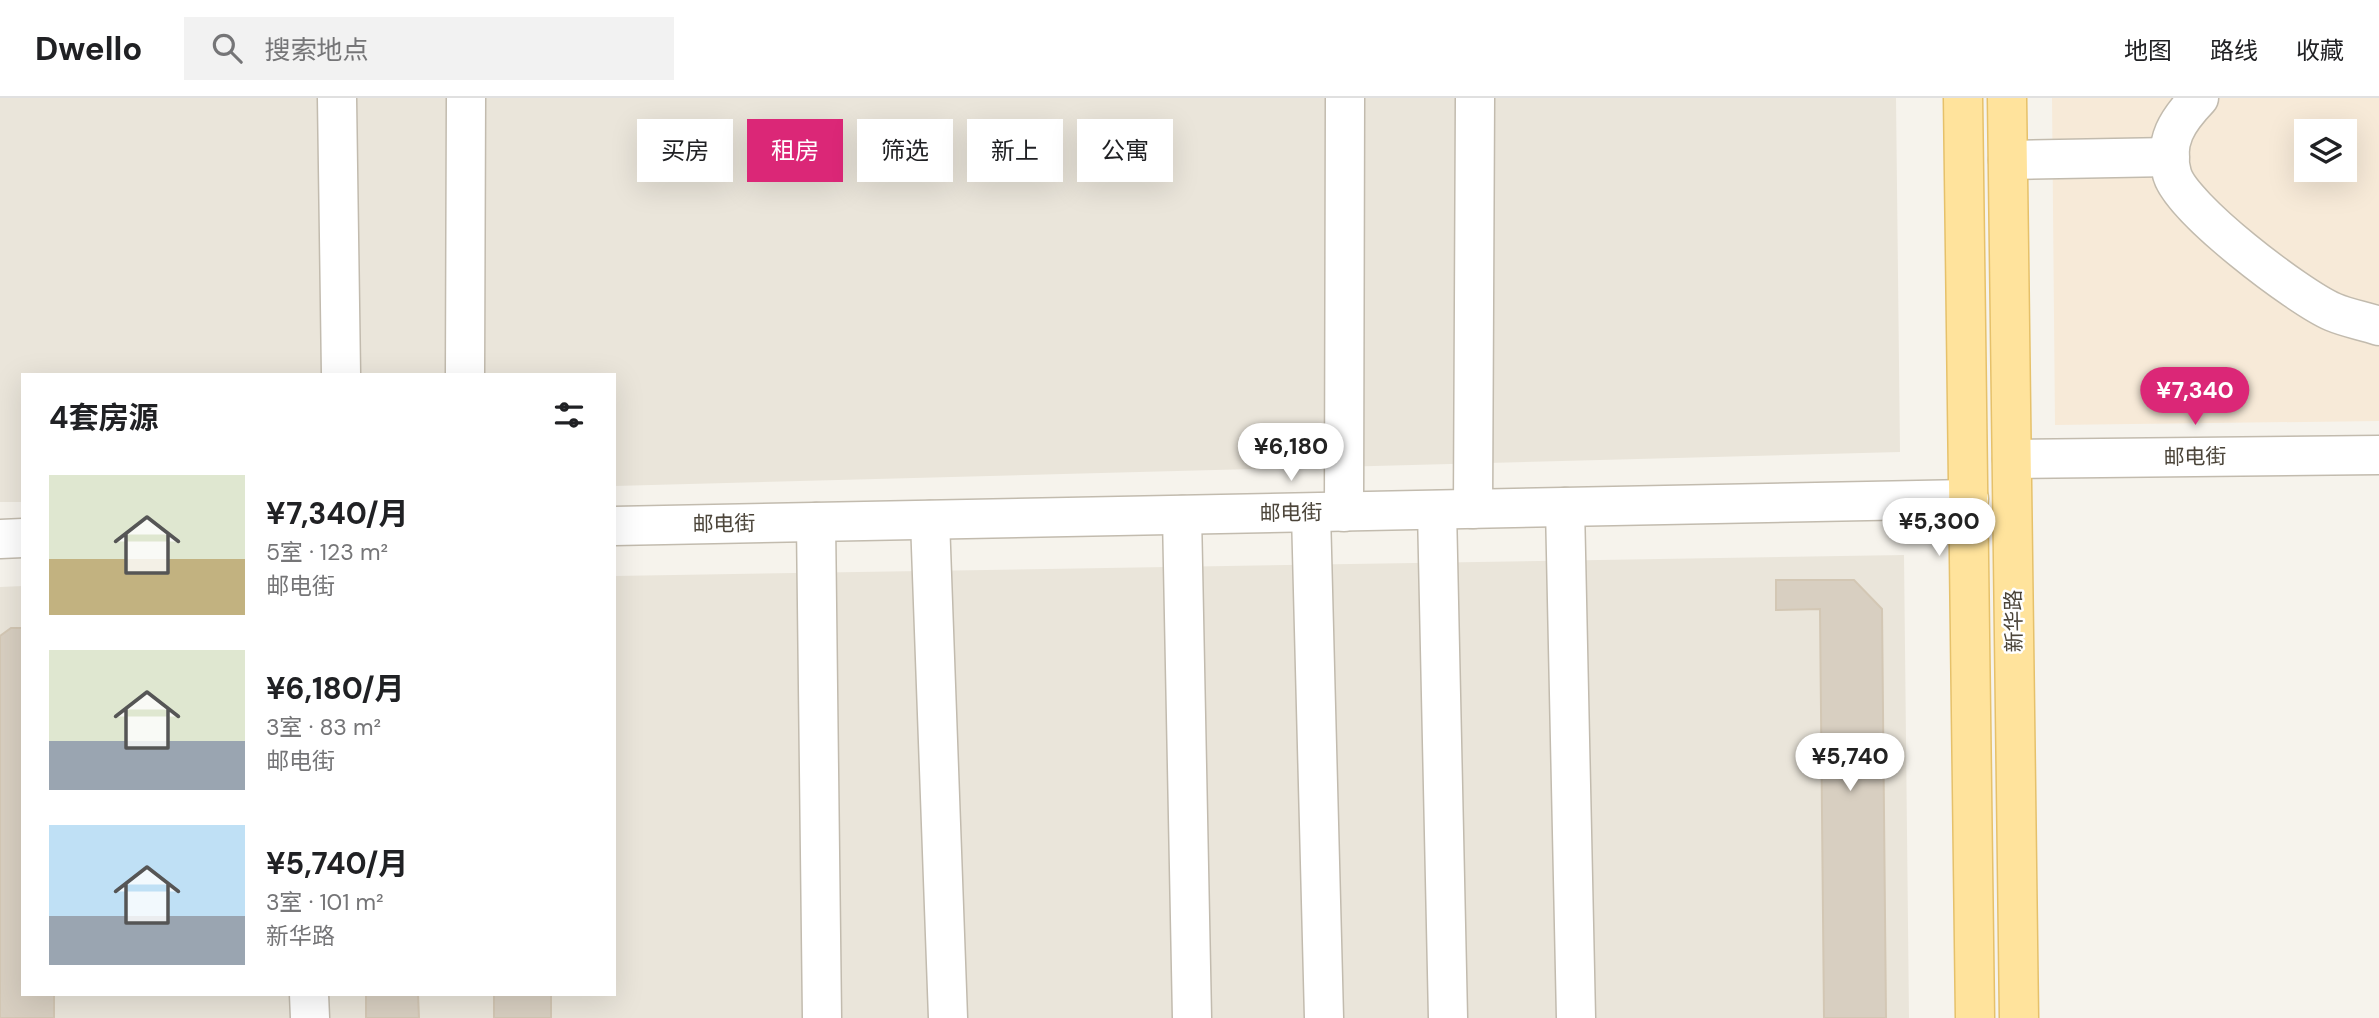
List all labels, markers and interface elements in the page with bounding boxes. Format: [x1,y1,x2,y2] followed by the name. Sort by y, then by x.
[184,17,674,80] search box
[35,27,142,70] text: Dwello
[208,29,246,67] icon: search
[264,33,368,67] text: 搜索地点
[2124,35,2172,66] text: 地图
[2210,35,2258,66] text: 路线
[2296,35,2344,66] text: 收藏
[637,119,733,182] chip: 买房
[747,119,843,182] chip: 租房
[857,119,953,182] chip: 筛选
[967,119,1063,182] chip: 新上
[1077,119,1173,182] chip: 公寓
[2294,119,2357,182] map controls
[2294,119,2357,182] button: layers
[2138,368,2252,427] pin: ¥7,340
[2156,375,2234,405] text: ¥7,340
[550,396,588,434] icon: filters
[49,398,159,437] text: 4套房源
[1234,424,1348,483] pin: ¥6,180
[1254,431,1328,461] text: ¥6,180
[2163,442,2227,472] street label: 邮电街
[266,494,409,533] text: ¥7,340/月
[1259,498,1323,528] street label: 邮电街
[1882,498,1996,558] pin: ¥5,300
[105,503,189,587] icon: home
[1898,506,1980,536] text: ¥5,300
[692,509,756,539] street label: 邮电街
[266,537,388,567] text: 5室 · 123 m²
[266,571,335,601] text: 邮电街
[1999,589,2029,653] street label: 新华路
[266,669,405,708] text: ¥6,180/月
[105,678,189,762] icon: home
[266,712,381,742] text: 3室 · 83 m²
[1793,734,1907,793] pin: ¥5,740
[1811,741,1889,771] text: ¥5,740
[266,746,335,776] text: 邮电街
[266,844,408,883] text: ¥5,740/月
[105,853,189,937] icon: home
[266,887,384,917] text: 3室 · 101 m²
[266,921,335,951] text: 新华路

